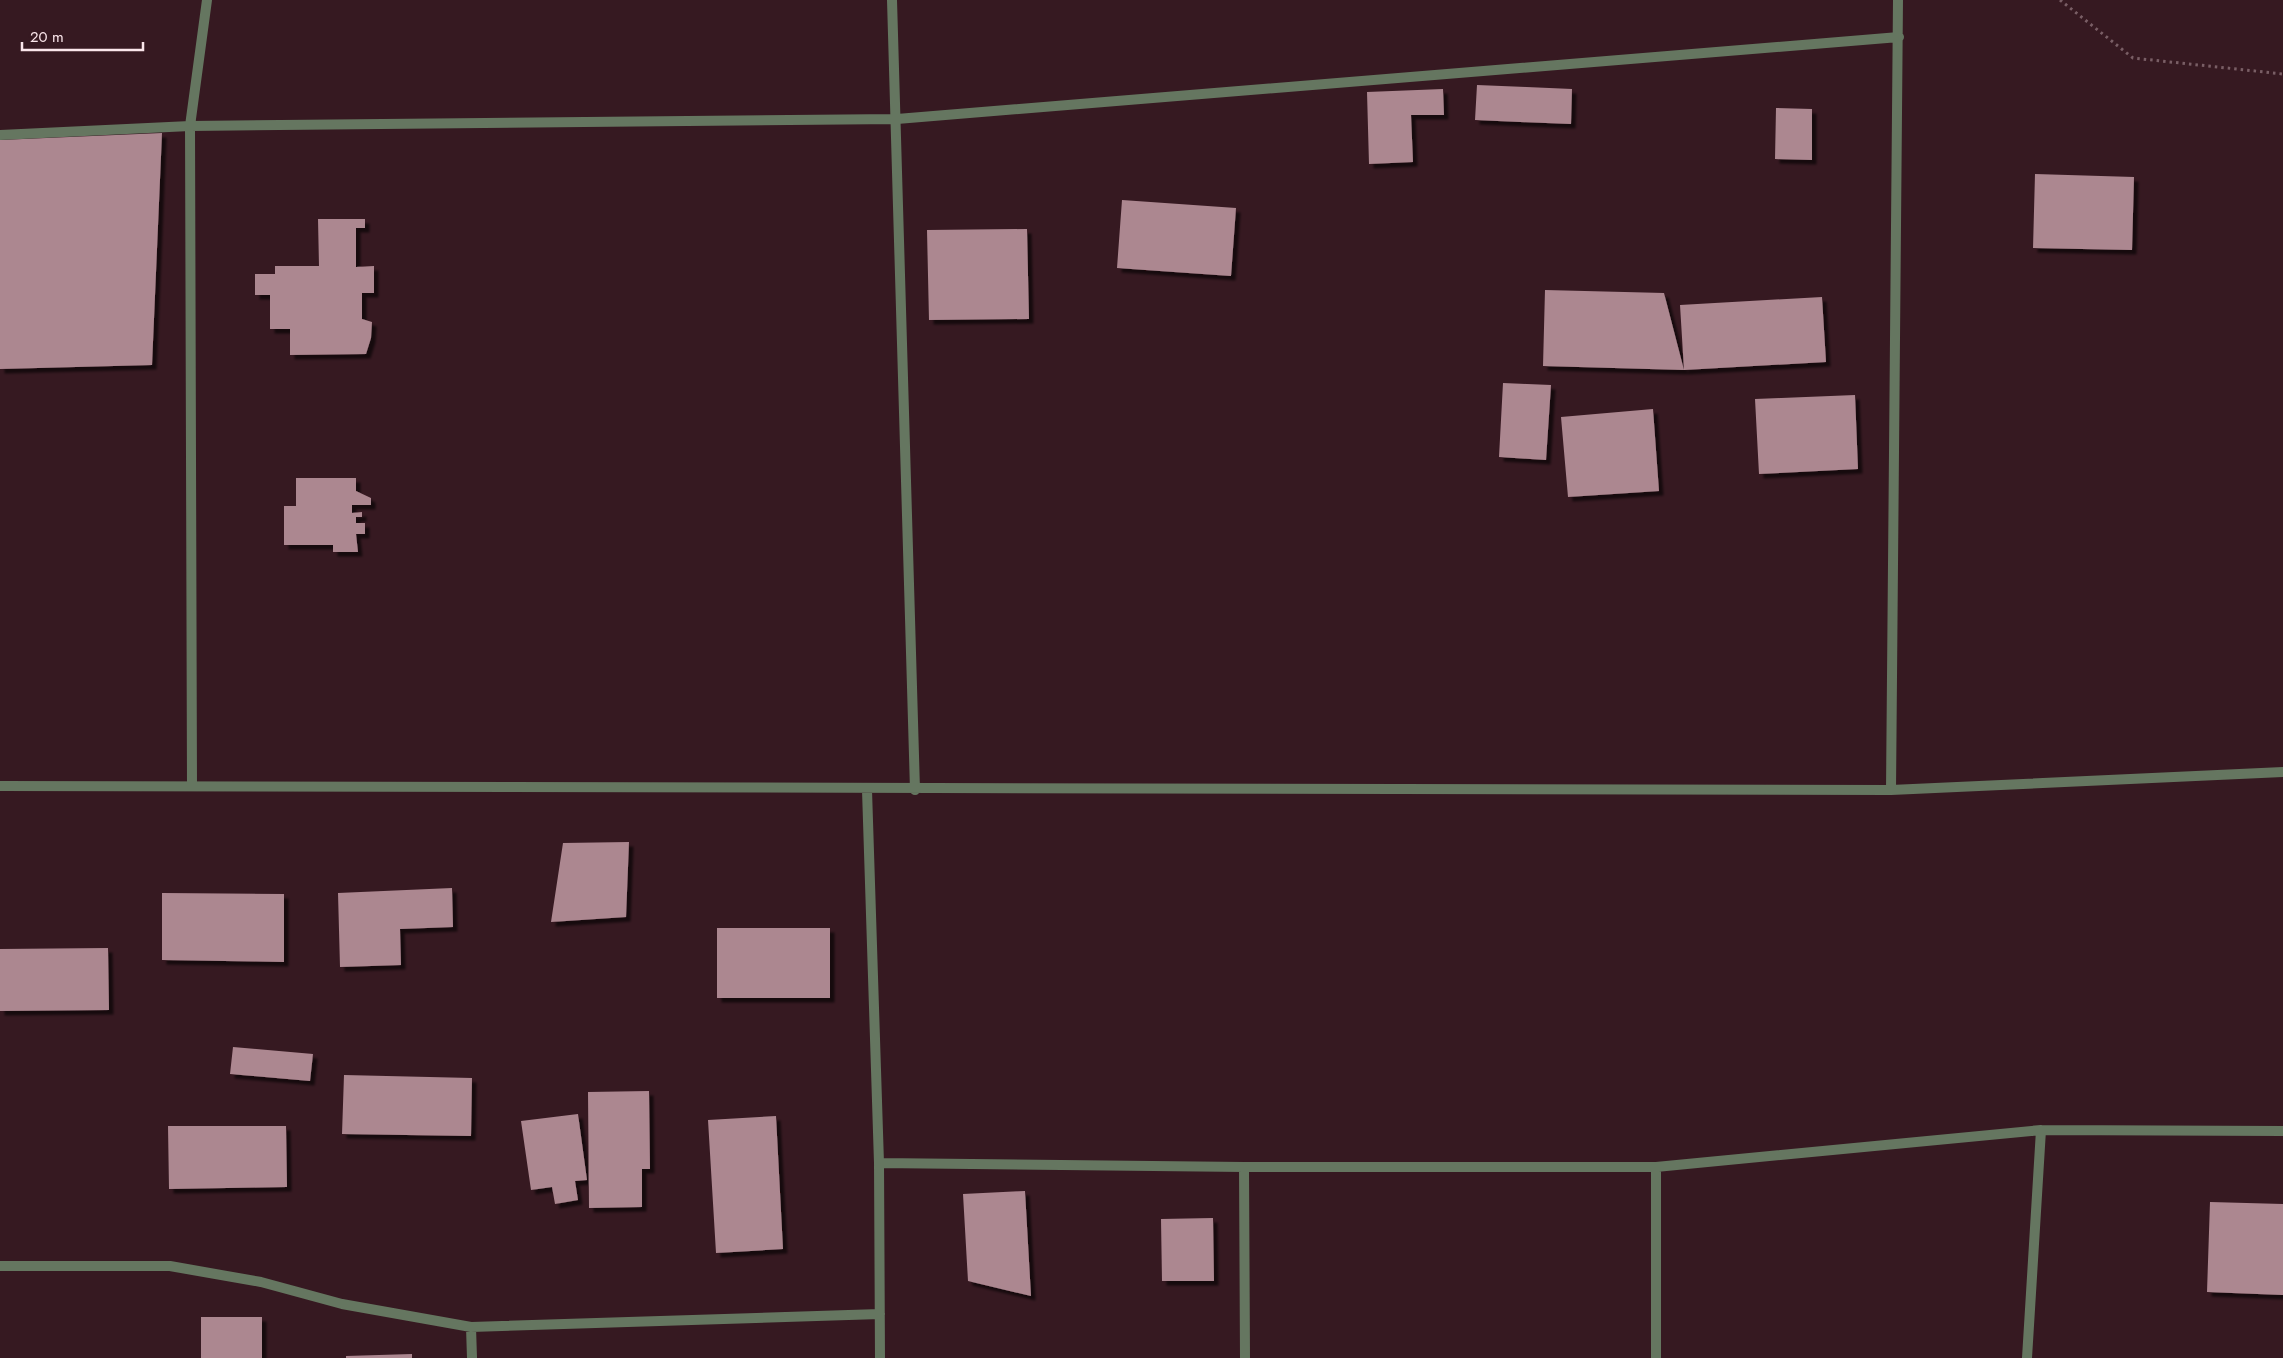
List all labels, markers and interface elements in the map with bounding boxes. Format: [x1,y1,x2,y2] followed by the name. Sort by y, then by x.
[22,20,144,52] scale bar
[30,26,64,48] text: 20 m

